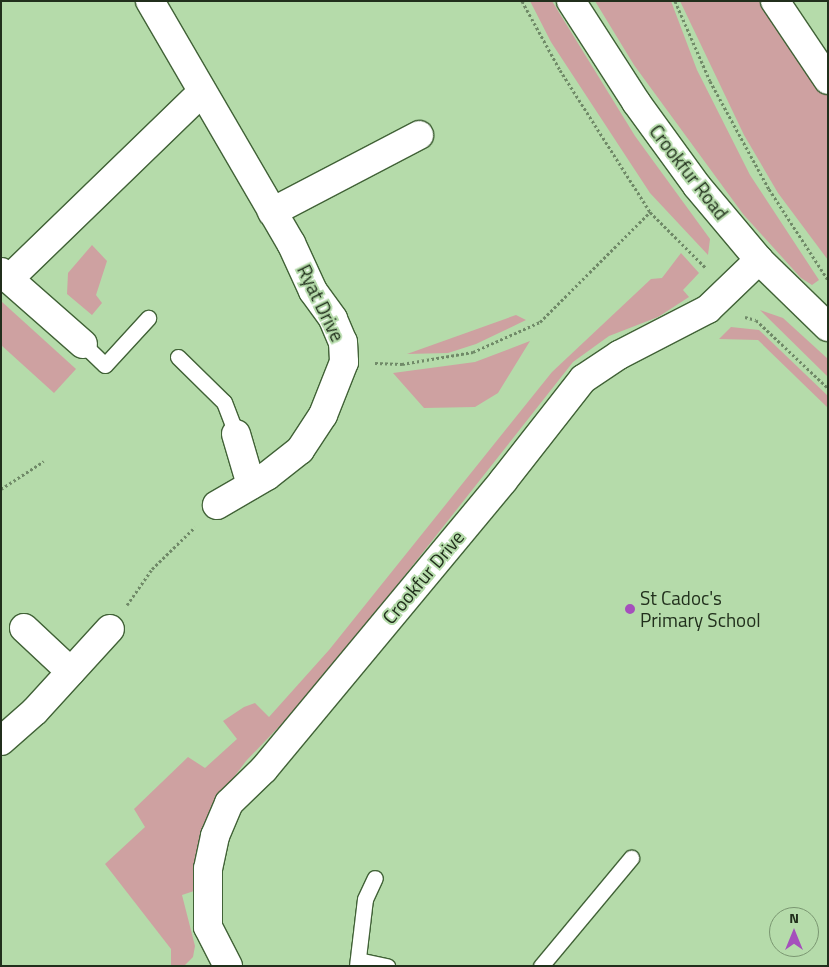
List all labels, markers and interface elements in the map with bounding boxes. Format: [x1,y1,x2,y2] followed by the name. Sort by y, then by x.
[645,120,733,224] street label: Crookfur Road
[293,261,349,345] street label: Ryat Drive
[377,526,469,628] street label: Crookfur Drive
[640,587,761,631] place label: St Cadoc's Primary School
[624,603,636,615] marker: St Cadoc's Primary School
[769,907,819,957] north arrow
[789,907,799,928] text: N

